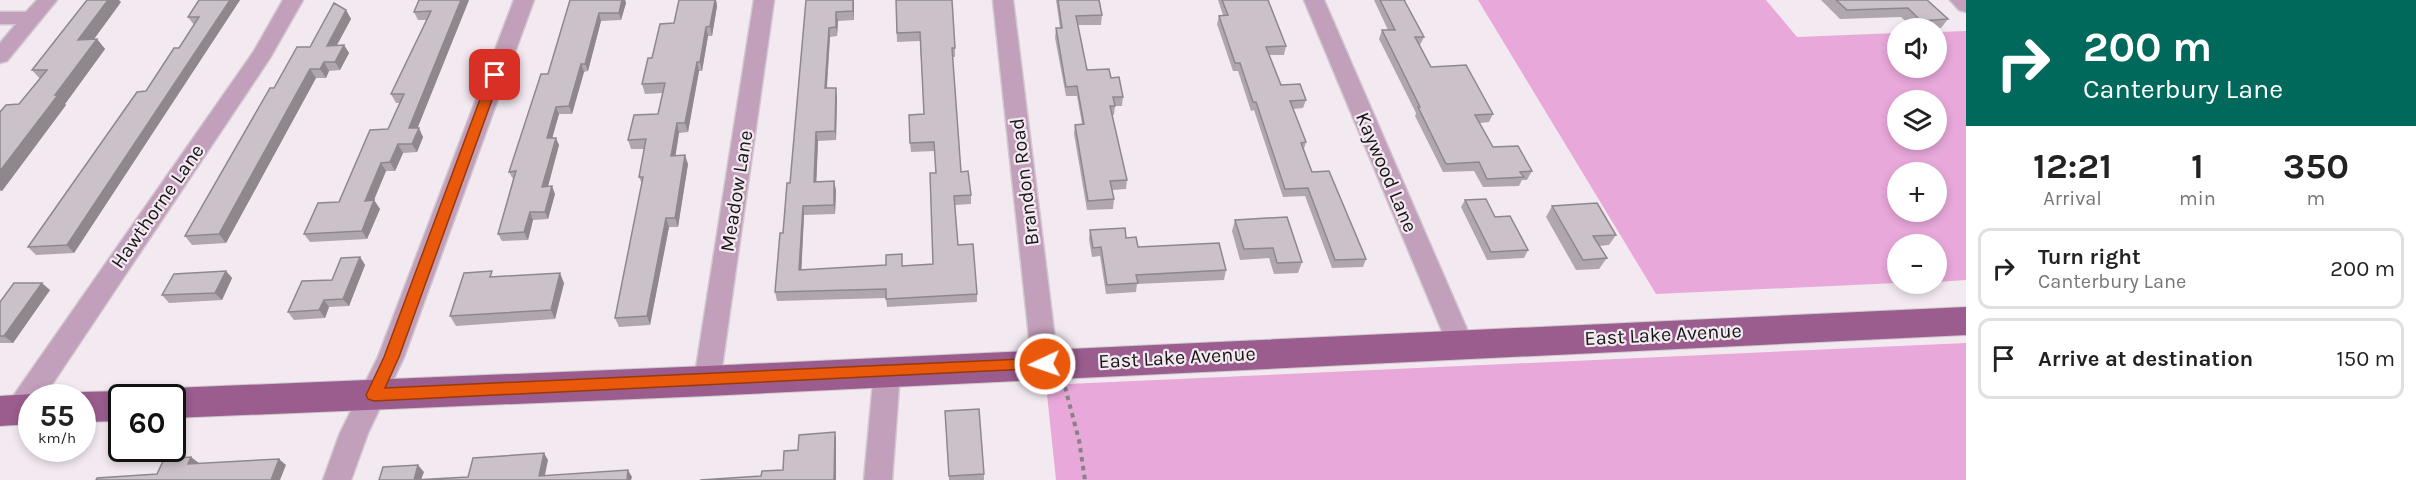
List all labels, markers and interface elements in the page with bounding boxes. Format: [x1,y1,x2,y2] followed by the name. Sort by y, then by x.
[1887,18,1947,294] map controls
[1887,18,1947,78] button: sound
[2083,22,2212,72] text: 200 m
[1984,24,2062,102] icon: right
[469,49,520,100] pin
[478,58,511,91] icon: arrive
[2083,73,2283,105] text: Canterbury Lane
[1887,90,1947,150] button: layers
[1351,109,1422,236] street label: Kaywood Lane
[1005,117,1044,247] street label: Brandon Road
[716,129,757,254] street label: Meadow Lane
[106,140,209,273] street label: Hawthorne Lane
[2033,145,2112,187] text: 12:21
[2191,145,2204,187] text: 1
[2283,145,2349,187] text: 350
[1887,162,1947,222] button: +
[2043,187,2102,210] text: Arrival
[2179,187,2216,210] text: min
[2307,187,2325,210] text: m
[1887,234,1947,294] button: −
[2038,244,2141,270] text: Turn right
[1987,252,2020,285] icon: right
[2330,256,2395,282] text: 200 m
[2038,270,2186,293] text: Canterbury Lane
[1584,319,1742,350] street label: East Lake Avenue
[1013,332,1077,396] position arrow
[1098,342,1256,373] street label: East Lake Avenue
[1987,342,2020,375] icon: arrive
[2038,346,2253,372] text: Arrive at destination
[2336,346,2395,372] text: 150 m
[108,384,186,462] speed limit sign: 60
[40,398,74,434] text: 55
[38,429,76,447] text: km/h

